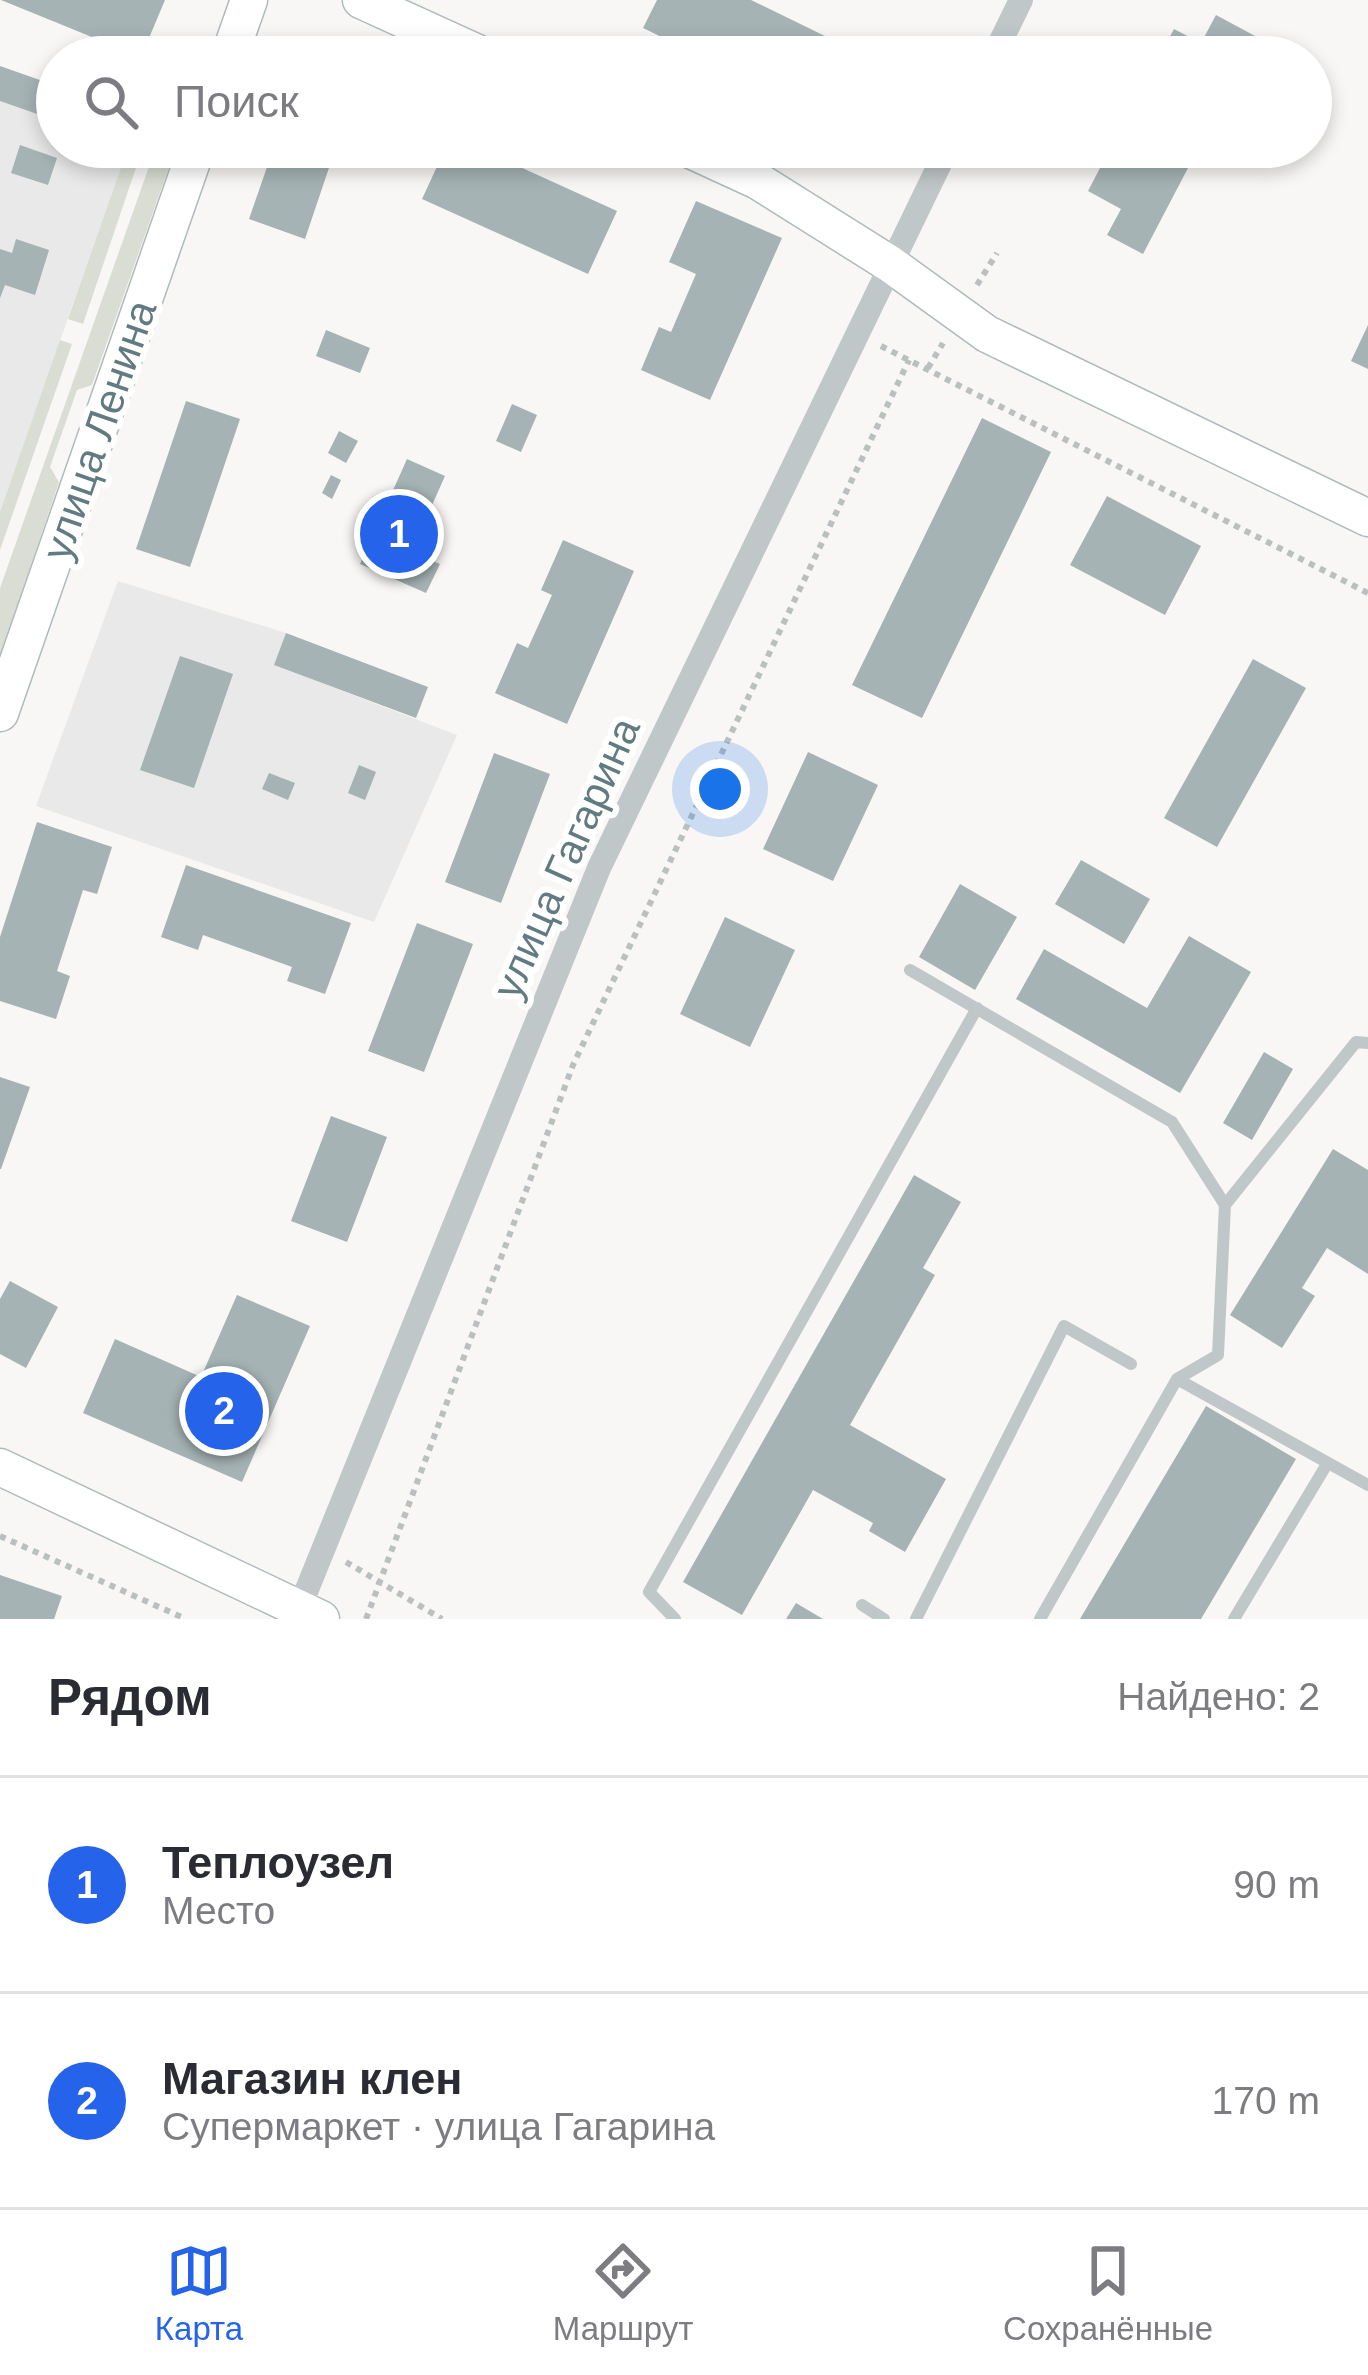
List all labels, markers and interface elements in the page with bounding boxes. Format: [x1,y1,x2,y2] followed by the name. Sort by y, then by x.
[36,36,1332,168] search box
[78,69,144,135] icon: search
[174,76,299,127] text: Поиск
[33,294,166,566] street label: улица Ленина
[360,489,438,579] pin: 1
[483,710,649,1006] street label: улица Гагарина
[690,759,750,819] your location
[185,1366,263,1456] pin: 2
[48,1669,212,1726] text: Рядом
[1117,1675,1320,1718] text: Найдено: 2
[162,1837,394,1888] text: Теплоузел
[76,1863,98,1906] text: 1
[1233,1863,1320,1906] text: 90 m
[162,1889,275,1932] text: Место
[162,2053,462,2104] text: Магазин клен
[76,2079,98,2122] text: 2
[1212,2079,1320,2122] text: 170 m
[162,2105,715,2148] text: Супермаркет · улица Гагарина
[155,2238,243,2348] tab: Карта
[553,2238,693,2348] tab: Маршрут
[1003,2238,1213,2348] tab: Сохранённые

